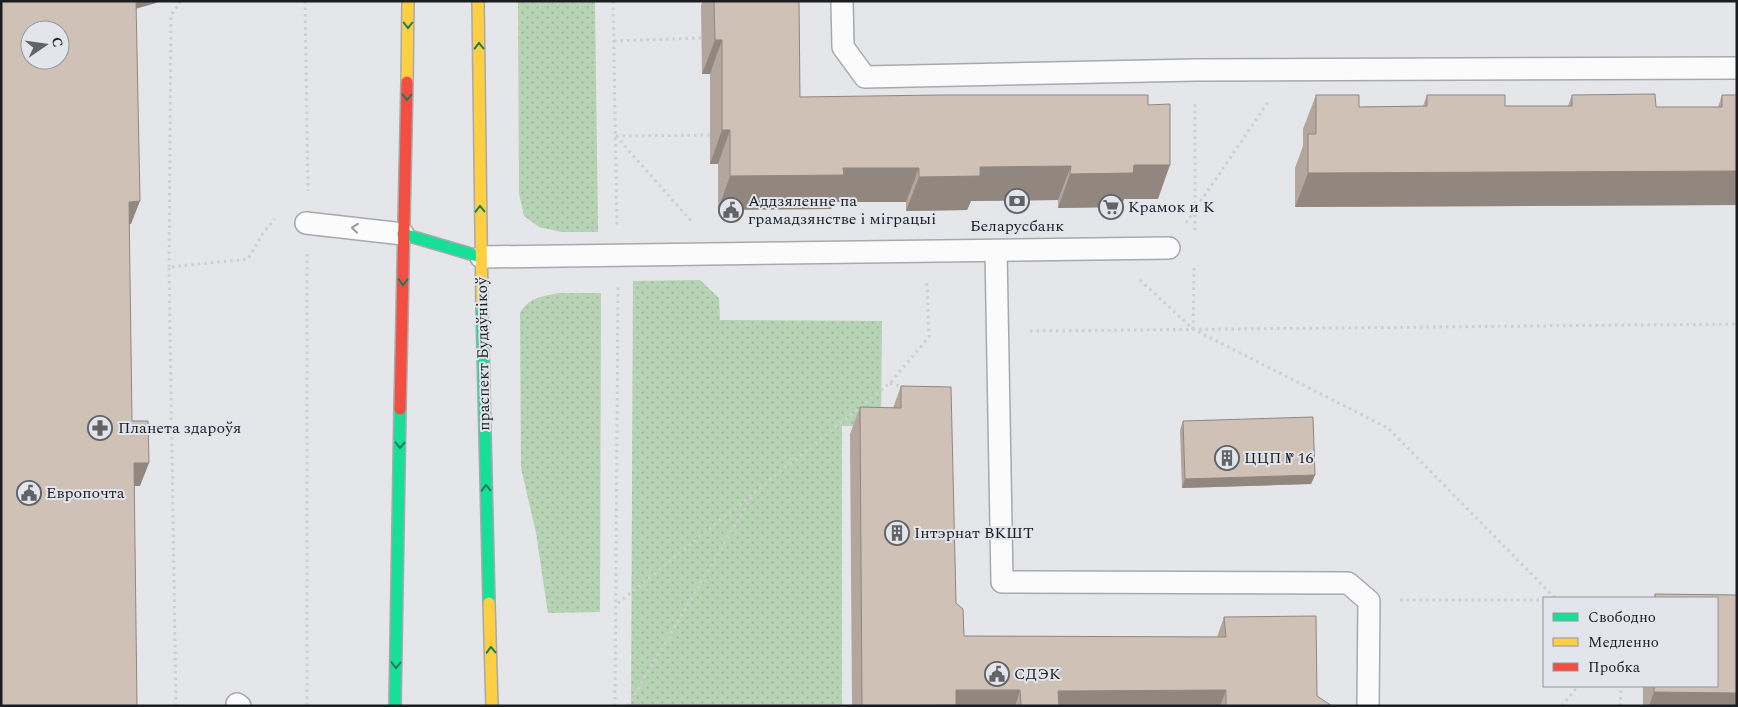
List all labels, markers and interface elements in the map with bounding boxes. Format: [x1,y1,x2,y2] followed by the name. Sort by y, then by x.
[20,20,70,70] north arrow
[403,22,413,29] one-way arrow
[46,35,69,49] text: С
[473,42,484,50] one-way arrow
[402,94,412,101] one-way arrow
[1004,188,1030,214] bank icon: Беларусбанк
[748,189,936,231] place label: Аддзяленне па грамадзянстве і міграцыі
[1098,194,1124,220] supermarket icon: Крамок и К
[1128,195,1215,219] place label: Крамок и К
[718,197,744,223] public building icon: Аддзяленне па грамадзянстве і міграцыі
[475,204,485,212] one-way arrow
[970,214,1064,238] place label: Беларусбанк
[351,223,359,234] one-way arrow
[470,276,496,431] street label: праспект Будаўнікоў
[397,279,408,287] one-way arrow
[87,415,113,441] pharmacy icon: Планета здароўя
[118,416,241,440] place label: Планета здароўя
[395,442,405,449] one-way arrow
[1214,445,1240,471] building icon: ЦЦП № 16
[1244,446,1314,470] place label: ЦЦП № 16
[16,480,42,506] public building icon: Европочта
[46,481,125,505] place label: Европочта
[481,483,492,491] one-way arrow
[884,520,910,546] building icon: Інтэрнат ВКШТ
[914,521,1034,545] place label: Інтэрнат ВКШТ
[1543,597,1718,687] legend
[1588,606,1656,629] text: Свободно
[1588,631,1659,654] text: Медленно
[486,646,496,654] one-way arrow
[1588,656,1641,679] text: Пробка
[984,661,1010,687] public building icon: СДЭК
[391,662,401,670] one-way arrow
[1014,662,1061,686] place label: СДЭК

